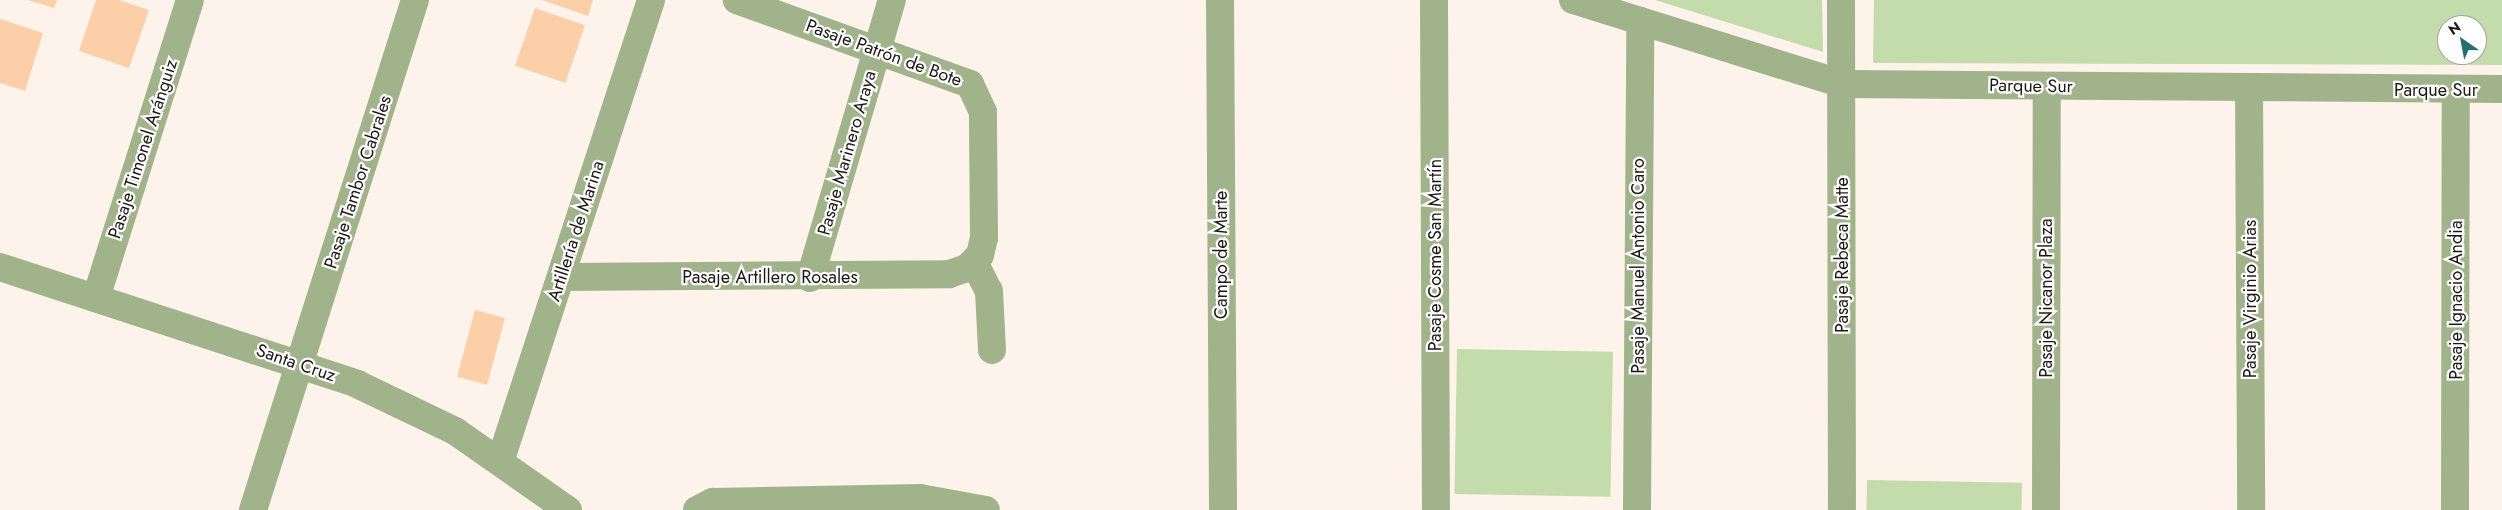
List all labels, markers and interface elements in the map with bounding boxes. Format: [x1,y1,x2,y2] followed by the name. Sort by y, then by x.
[803,15,965,91] street label: Pasaje Patrón de Bote
[2437,15,2487,65] north arrow
[2444,17,2464,40] text: N
[104,57,182,241] street label: Pasaje Timonel Aránguiz
[813,68,881,238] street label: Pasaje Marinero Araya
[1989,74,2073,98] street label: Parque Sur
[2394,79,2478,101] street label: Parque Sur
[320,93,396,271] street label: Pasaje Tambor Cabrales
[543,158,609,304] street label: Artillería de Marina
[1627,158,1649,374] street label: Pasaje Manuel Antonio Caro
[1424,159,1446,351] street label: Pasaje Cosme San Martín
[1831,177,1853,333] street label: Pasaje Rebeca Matte
[1210,191,1232,319] street label: Campo de Marte
[2035,218,2057,378] street label: Pasaje Nicanor Plaza
[2239,220,2261,378] street label: Pasaje Virginio Arias
[2445,220,2467,380] street label: Pasaje Ignacio Andia
[682,266,858,288] street label: Pasaje Artillero Rosales
[253,339,339,387] street label: Santa Cruz

